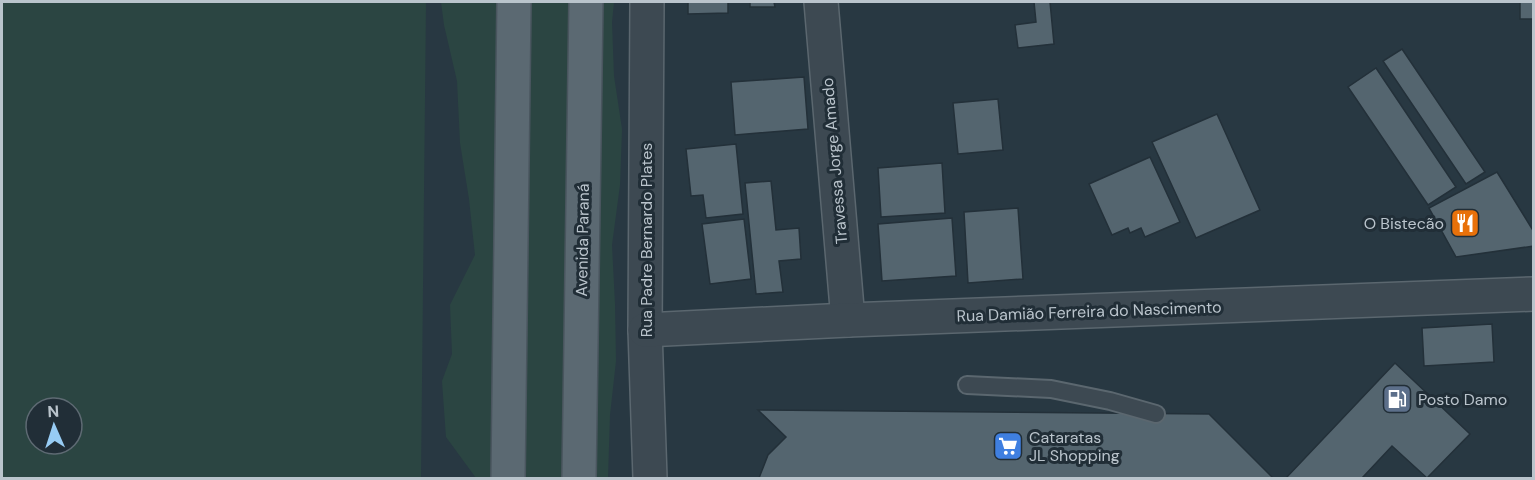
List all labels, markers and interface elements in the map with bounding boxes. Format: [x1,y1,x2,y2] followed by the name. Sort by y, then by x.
[817,77,852,245] street label: Travessa Jorge Amado
[636,143,657,337] street label: Rua Padre Bernardo Plates
[571,183,594,297] street label: Avenida Paraná
[1449,207,1481,239] restaurant icon: O Bistecão
[1364,213,1444,234] place label: O Bistecão
[956,296,1222,327] street label: Rua Damião Ferreira do Nascimento
[1381,383,1413,415] fuel station icon: Posto Damo
[1418,389,1507,410] place label: Posto Damo
[24,396,84,456] north arrow
[47,401,60,422] text: N
[1029,427,1120,466] place label: Cataratas JL Shopping
[992,430,1024,462] supermarket icon: Cataratas JL Shopping

